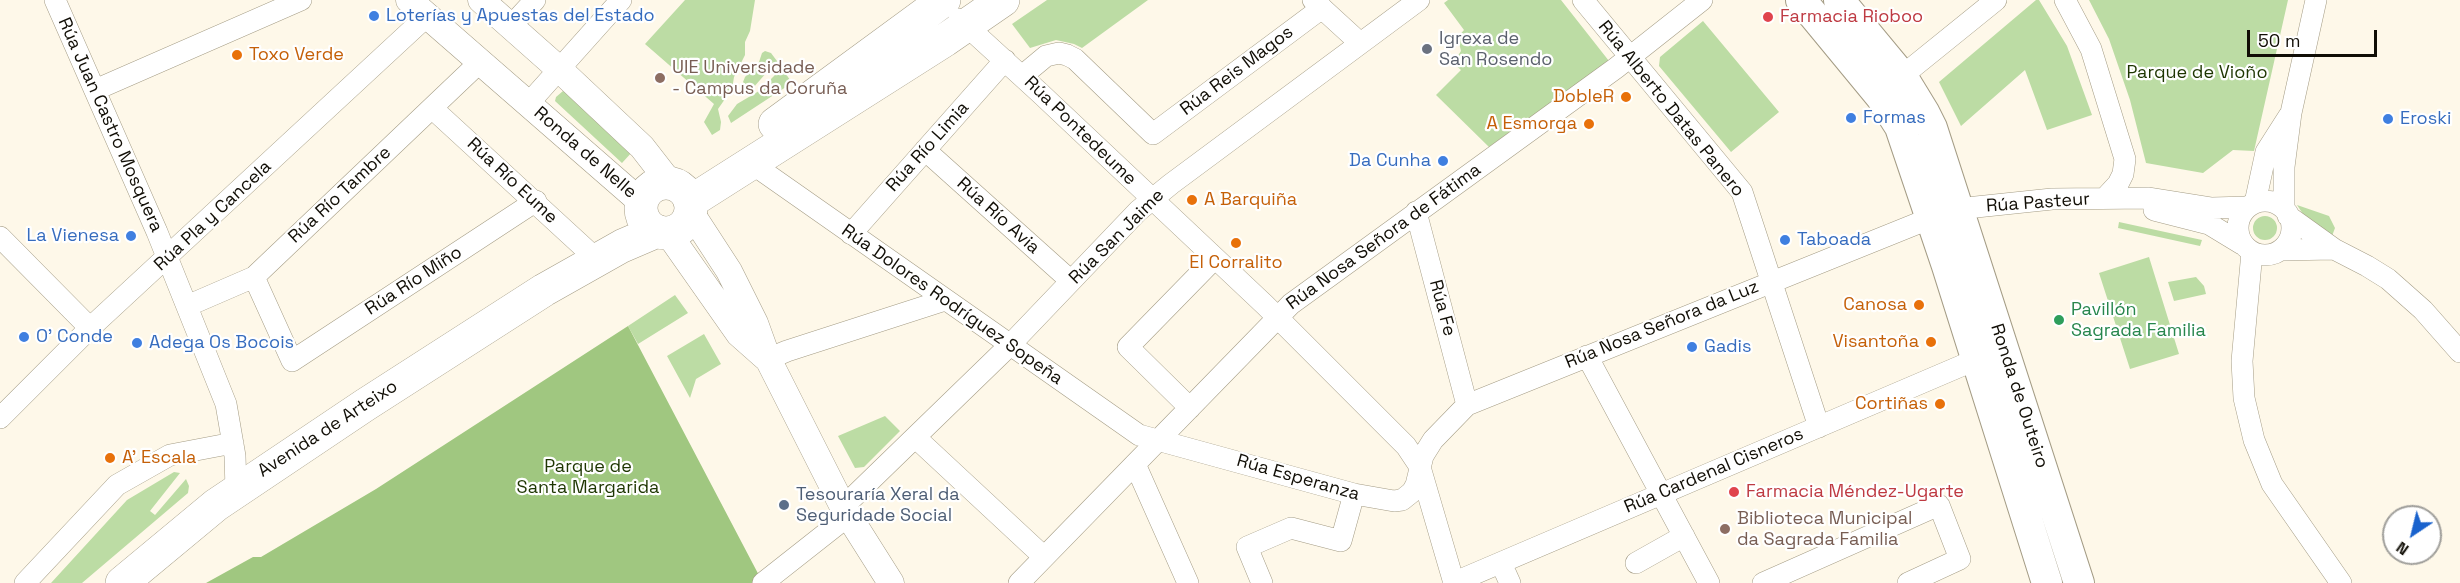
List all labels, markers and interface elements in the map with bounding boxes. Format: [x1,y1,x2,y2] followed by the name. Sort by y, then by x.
[386,5,655,27] place label: Loterías y Apuestas del Estado
[1780,6,1923,28] place label: Farmacia Rioboo
[367,9,381,23] marker: Loterías y Apuestas del Estado
[1761,10,1775,24] marker: Farmacia Rioboo
[53,14,167,236] street label: Rúa Juan Castro Mosquera
[1593,17,1749,201] street label: Rúa Alberto Datas Panero
[2250,18,2380,56] scale bar
[1176,22,1298,120] street label: Rúa Reis Magos
[1439,28,1552,70] place label: Igrexa de San Rosendo
[2258,29,2300,52] text: 50 m
[1420,42,1434,56] marker: Igrexa de San Rosendo
[249,44,344,66] place label: Toxo Verde
[230,48,244,62] marker: Toxo Verde
[672,57,847,100] place label: UIE Universidade - Campus da Coruña
[2126,62,2268,84] park label: Parque de Vioño
[653,71,667,85] marker: UIE Universidade - Campus da Coruña
[1019,72,1141,190] street label: Rúa Pontedeume
[1553,86,1614,108] place label: DobleR
[1619,90,1633,104] marker: DobleR
[882,98,974,196] street label: Rúa Río Limia
[529,103,641,203] street label: Ronda de Nelle
[1863,107,1926,129] place label: Formas
[2400,108,2451,130] place label: Eroski
[1844,111,1858,125] marker: Formas
[2381,112,2395,126] marker: Eroski
[1486,113,1577,135] place label: A Esmorga
[1582,117,1596,131] marker: A Esmorga
[462,133,562,229] street label: Rúa Río Eume
[284,142,396,248] street label: Rúa Río Tambre
[1349,150,1431,172] place label: Da Cunha
[1436,154,1450,168] marker: Da Cunha
[150,156,276,276] street label: Rúa Pla y Cancela
[1283,159,1485,315] street label: Rúa Nosa Señora de Fátima
[952,173,1044,259] street label: Rúa Río Avia
[1065,185,1169,289] street label: Rúa San Jaime
[1204,189,1297,211] place label: A Barquiña
[1985,189,2091,217] street label: Rúa Pasteur
[1185,193,1199,207] marker: A Barquiña
[837,220,1067,390] street label: Rúa Dolores Rodríguez Sopeña
[27,225,119,247] place label: La Vienesa
[124,229,138,243] marker: La Vienesa
[1797,229,1871,251] place label: Taboada
[1778,233,1792,247] marker: Taboada
[1229,236,1243,250] marker: El Corralito
[362,242,466,320] street label: Rúa Río Miño
[1189,252,1283,274] place label: El Corralito
[1562,276,1762,374] street label: Rúa Nosa Señora da Luz
[1424,277,1460,339] street label: Rúa Fe
[1843,294,1907,316] place label: Canosa
[1912,298,1926,312] marker: Canosa
[2071,299,2206,342] place label: Pavillón Sagrada Familia
[2052,313,2066,327] marker: Pavillón Sagrada Familia
[1985,321,2053,471] street label: Ronda de Outeiro
[36,326,113,348] place label: O' Conde
[17,330,31,344] marker: O' Conde
[1832,331,1919,353] place label: Visantoña
[149,332,294,354] place label: Adega Os Bocois
[1924,335,1938,349] marker: Visantoña
[130,336,144,350] marker: Adega Os Bocois
[1704,336,1751,358] place label: Gadis
[1685,340,1699,354] marker: Gadis
[254,376,402,482] street label: Avenida de Arteixo
[1855,393,1928,415] place label: Cortiñas
[1933,397,1947,411] marker: Cortiñas
[1621,423,1807,519] street label: Rúa Cardenal Cisneros
[122,447,196,469] place label: A' Escala
[1234,450,1362,506] street label: Rúa Esperanza
[103,451,117,465] marker: A' Escala
[517,456,659,498] park label: Parque de Santa Margarida
[1746,481,1964,503] place label: Farmacia Méndez-Ugarte
[796,484,960,526] place label: Tesouraría Xeral da Seguridade Social
[1727,485,1741,499] marker: Farmacia Méndez-Ugarte
[777,498,791,512] marker: Tesouraría Xeral da Seguridade Social
[2382,505,2442,565] north arrow
[1737,508,1912,550] place label: Biblioteca Municipal da Sagrada Familia
[1718,522,1732,536] marker: Biblioteca Municipal da Sagrada Familia
[2392,537,2413,560] text: N

